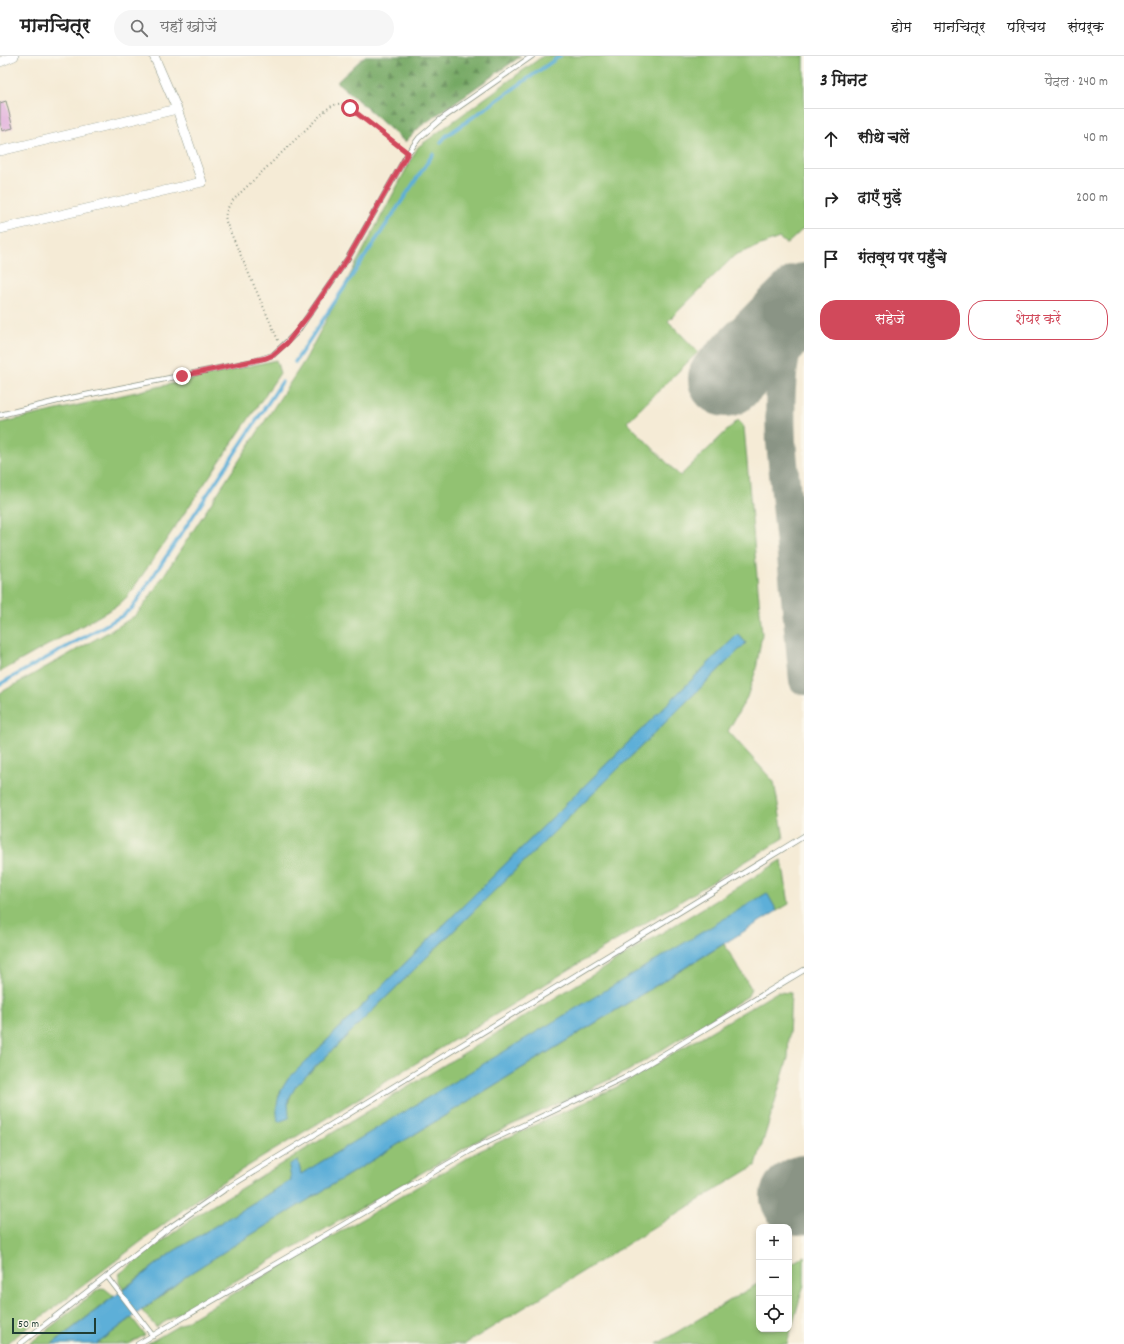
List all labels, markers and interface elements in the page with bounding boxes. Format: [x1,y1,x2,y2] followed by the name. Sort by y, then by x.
[114,10,394,46] search box
[20,14,90,41] text: मानचित्र
[128,17,150,39] icon: search
[160,17,217,39] text: यहाँ खोजें
[891,18,912,38] text: होम
[934,18,985,38] text: मानचित्र
[1007,18,1046,38] text: परिचय
[1068,18,1104,38] text: संपर्क
[820,70,867,94] text: 3 मिनट
[1045,73,1108,92] text: पैदल · 240 m
[341,99,359,117] route start
[820,128,842,150] icon: ahead
[858,128,909,150] text: सीधे चलें
[1084,129,1108,148] text: 40 m
[820,188,842,210] icon: right
[858,188,901,210] text: दाएँ मुड़ें
[1076,189,1108,208] text: 200 m
[820,248,842,270] icon: arrive
[858,248,947,270] text: गंतव्य पर पहुँचे
[820,300,960,340] button: सहेजें
[968,300,1108,340] button: शेयर करें
[173,367,191,385] route end
[756,1224,792,1332] map controls
[756,1224,792,1260] button: +
[756,1260,792,1296] button: −
[756,1296,792,1332] button: locate
[12,1316,96,1335] scale bar
[18,1317,39,1333] text: 50 m

